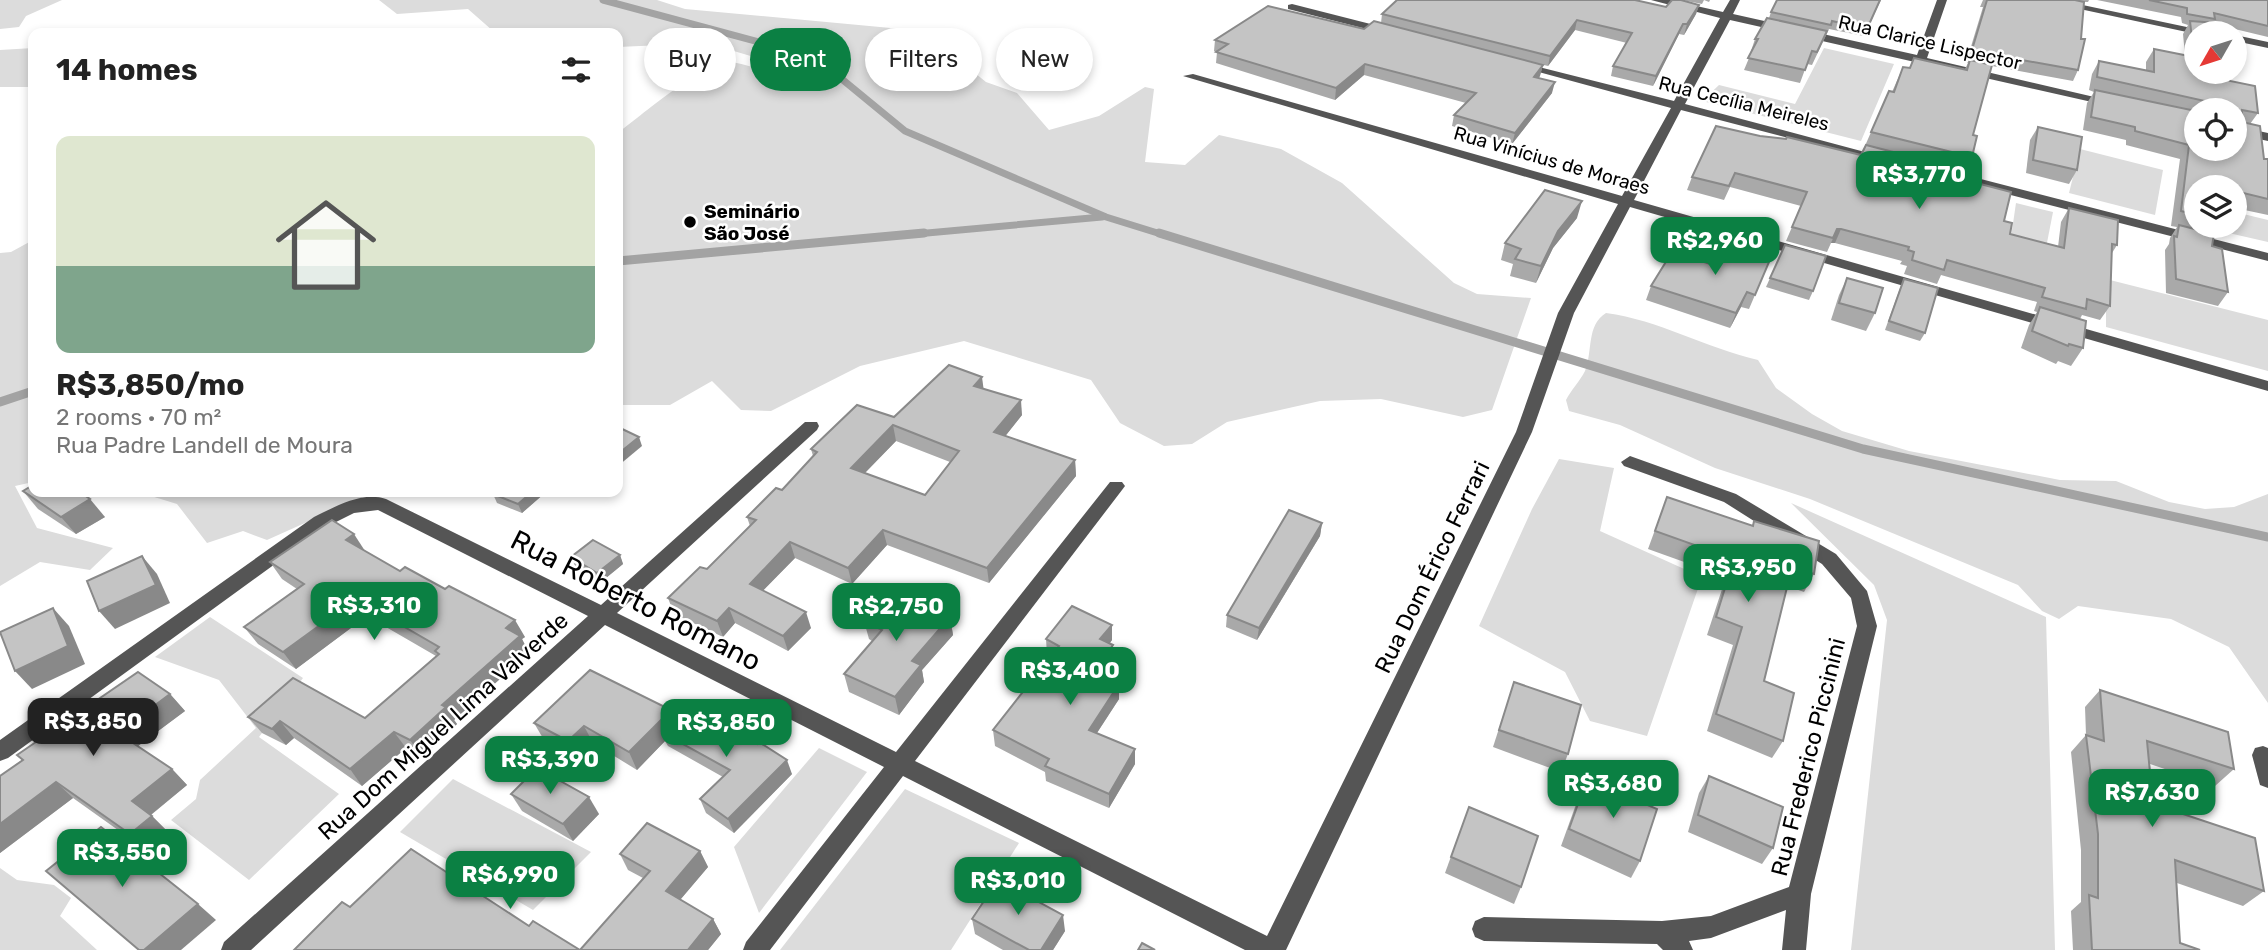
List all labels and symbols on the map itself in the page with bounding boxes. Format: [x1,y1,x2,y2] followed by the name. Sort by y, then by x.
[1836,10,2025,75] street label: Rua Clarice Lispector
[2184,21,2247,84] north arrow
[1656,71,1831,136] street label: Rua Cecília Meireles
[1451,121,1653,200] street label: Rua Vinícius de Moraes
[1854,152,1984,211] pin: R$3,770
[704,200,800,245] place label: Seminário São José
[682,214,698,230] marker: Seminário São José
[1650,218,1780,277] pin: R$2,960
[1368,456,1496,678] street label: Rua Dom Érico Ferrari
[505,523,766,678] street label: Rua Roberto Romano
[1683,544,1813,604] pin: R$3,950
[309,582,439,642] pin: R$3,310
[831,584,961,643] pin: R$2,750
[312,606,574,846] street label: Rua Dom Miguel Lima Valverde
[1765,635,1851,879] street label: Rua Frederico Piccinini
[1005,648,1135,707] pin: R$3,400
[28,698,158,758] pin: R$3,850
[661,700,791,759] pin: R$3,850
[485,736,615,796] pin: R$3,390
[1548,760,1678,820] pin: R$3,680
[2087,770,2217,829] pin: R$7,630
[57,830,187,889] pin: R$3,550
[445,852,575,911] pin: R$6,990
[953,858,1083,917] pin: R$3,010

